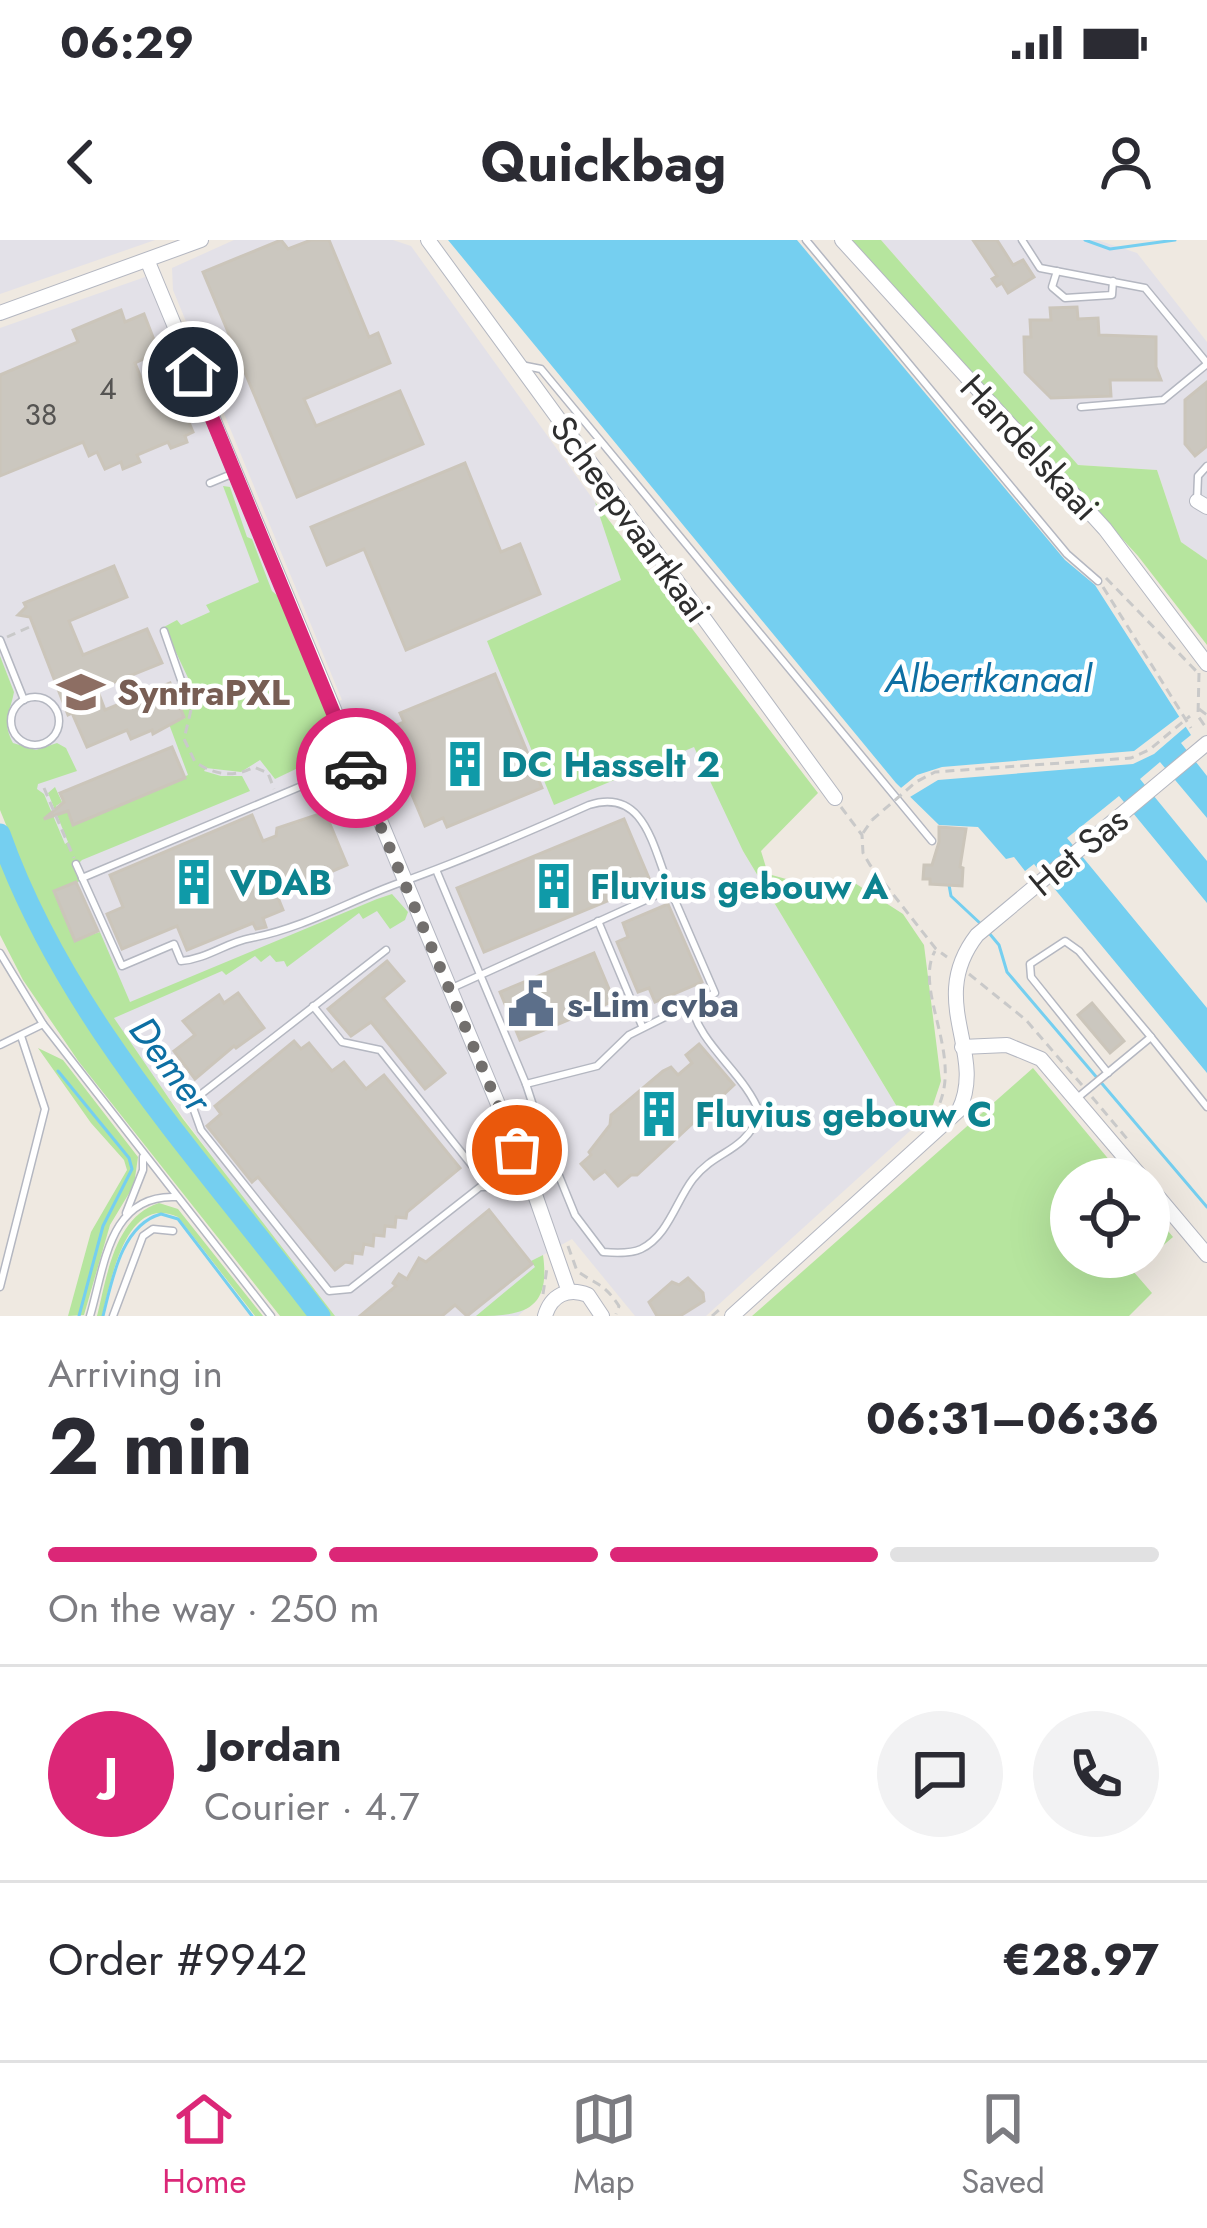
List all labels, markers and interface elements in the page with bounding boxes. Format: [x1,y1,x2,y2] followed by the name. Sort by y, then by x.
[60,10,194,75] text: 06:29
[481,123,726,201] text: Quickbag
[48,129,114,195] icon: back
[1093,129,1159,195] icon: person
[142,321,244,423] pin
[160,339,226,405] icon: home
[948,362,1112,532] street label: Handelskaai
[99,367,117,410] house number: 4
[25,393,57,436] house number: 38
[538,405,724,633] street label: Scheepvaartkaai
[884,650,1094,707] water label: Albertkanaal
[117,666,290,718] place label: SyntraPXL
[56,667,106,717] school or university icon: SyntraPXL
[296,708,416,828] courier
[323,735,389,801] icon: car
[501,738,720,790] place label: DC Hasselt 2
[440,739,490,789] building icon: DC Hasselt 2
[1017,794,1139,908] street label: Het Sas
[229,856,332,908] place label: VDAB
[169,857,219,907] building icon: VDAB
[590,860,889,912] place label: Fluvius gebouw A
[529,861,579,911] building icon: Fluvius gebouw A
[567,978,739,1030] place label: s-Lim cvba
[506,979,556,1029] public building icon: s-Lim cvba
[116,1004,227,1126] water label: Demer
[695,1088,992,1140] place label: Fluvius gebouw C
[634,1089,684,1139] building icon: Fluvius gebouw C
[466,1099,568,1201] pin
[484,1117,550,1183] icon: bag
[1050,1158,1170,1278] map controls
[1050,1158,1170,1278] button: locate
[48,1345,223,1402] text: Arriving in
[866,1386,1159,1451] text: 06:31–06:36
[48,1391,253,1503] text: 2 min
[48,1580,380,1637] text: On the way · 250 m
[877,1711,1003,1837] button: chat
[1033,1711,1159,1837] button: phone
[204,1713,342,1778] text: Jordan
[104,1741,118,1806] text: J
[204,1778,419,1835] text: Courier · 4.7
[48,1927,308,1992] text: Order #9942
[1002,1927,1159,1992] text: €28.97
[162,2086,247,2205] tab: Home
[571,2086,637,2205] tab: Map
[961,2086,1045,2205] tab: Saved

